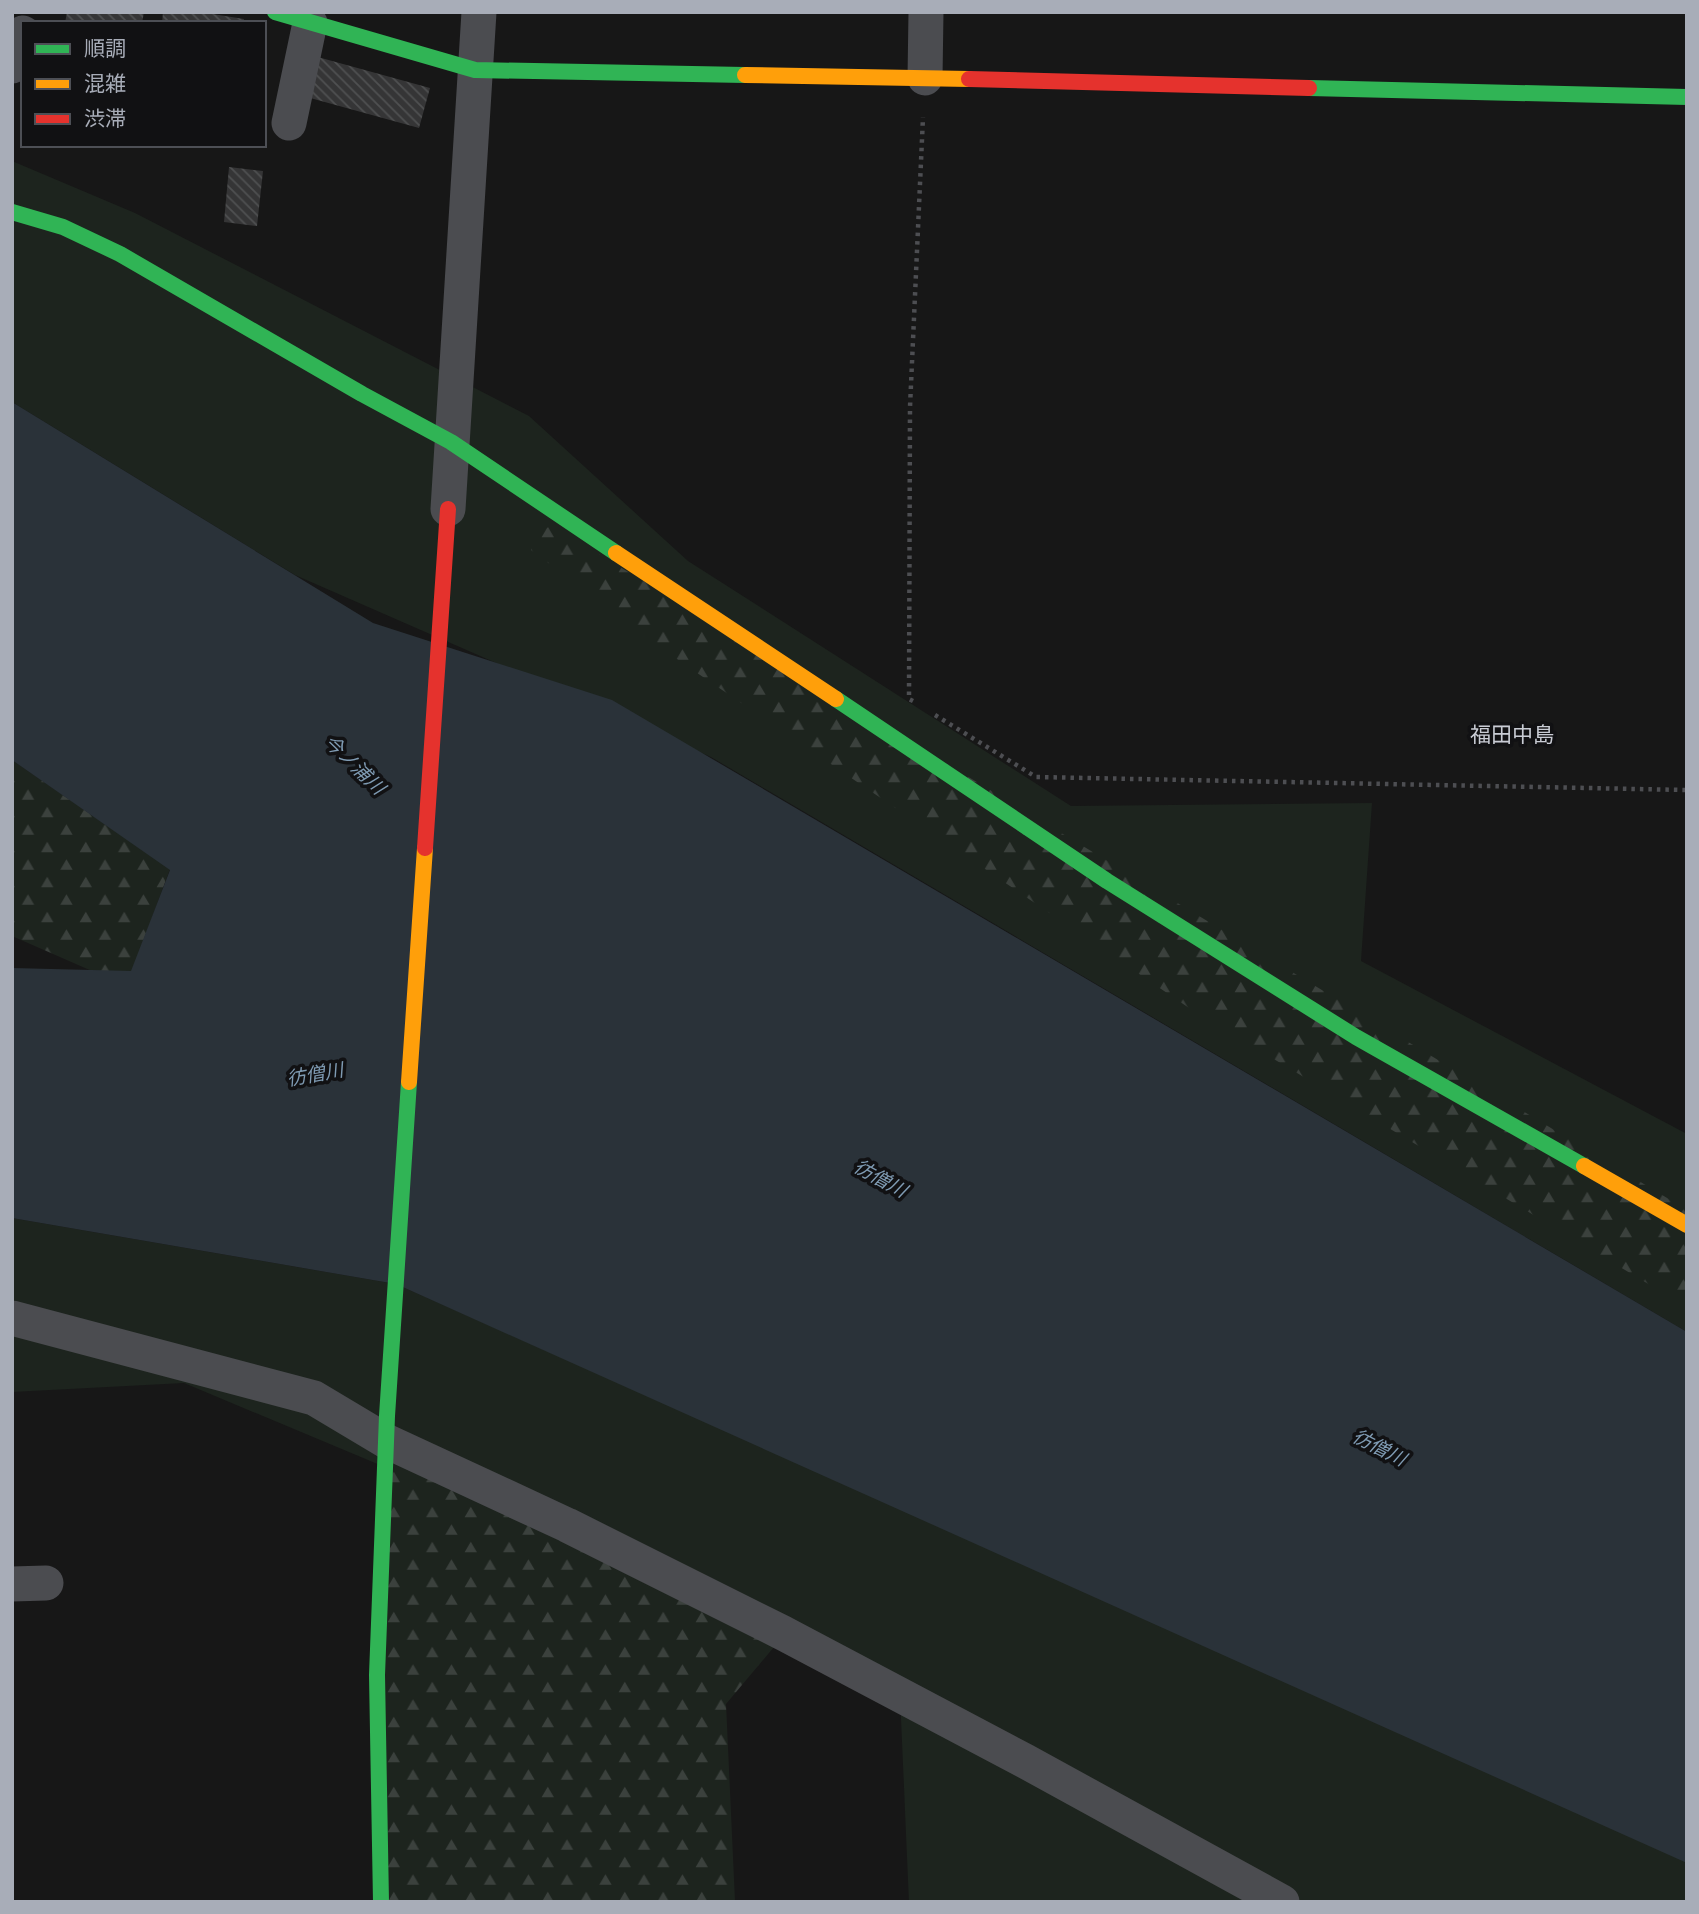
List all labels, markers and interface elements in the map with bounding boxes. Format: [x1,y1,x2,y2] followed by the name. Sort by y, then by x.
[21,21,266,147] legend
[84,37,126,62] text: 順調
[84,72,126,97] text: 混雑
[84,107,126,132] text: 渋滞
[1470,723,1554,748] district label: 福田中島
[319,731,390,801] water label: 今ノ浦川
[285,1059,347,1091] water label: 彷僧川
[850,1156,912,1203] water label: 彷僧川
[1349,1425,1411,1472] water label: 彷僧川

